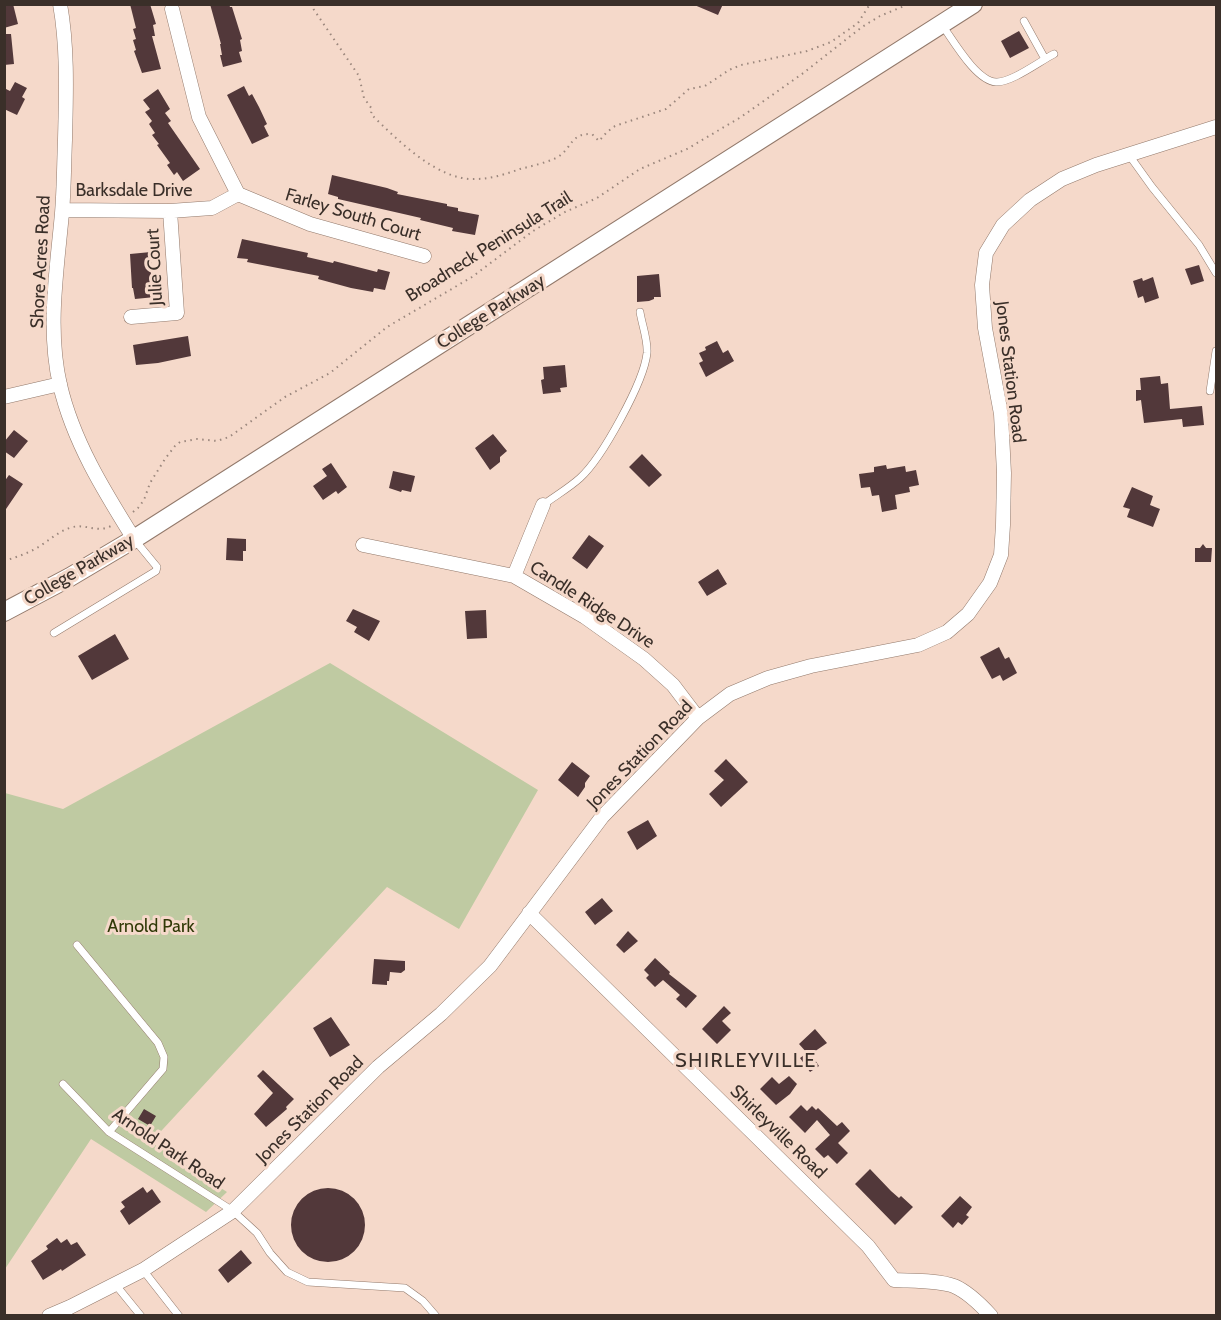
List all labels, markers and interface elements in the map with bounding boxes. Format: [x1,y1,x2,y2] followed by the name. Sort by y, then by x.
[75,180,193,202] street label: Barksdale Drive
[283,184,423,246] street label: Farley South Court
[402,187,576,307] street label: Broadneck Peninsula Trail
[27,195,55,329] street label: Shore Acres Road
[142,228,168,306] street label: Julie Court
[433,270,549,354] street label: College Parkway
[991,300,1029,444] street label: Jones Station Road
[20,530,138,610] street label: College Parkway
[526,557,658,653] street label: Candle Ridge Drive
[583,696,697,814] street label: Jones Station Road
[107,916,195,938] park label: Arnold Park
[675,1049,817,1073] district label: SHIRLEYVILLE
[252,1052,368,1168] street label: Jones Station Road
[725,1081,831,1183] street label: Shirleyville Road
[108,1104,228,1194] street label: Arnold Park Road

